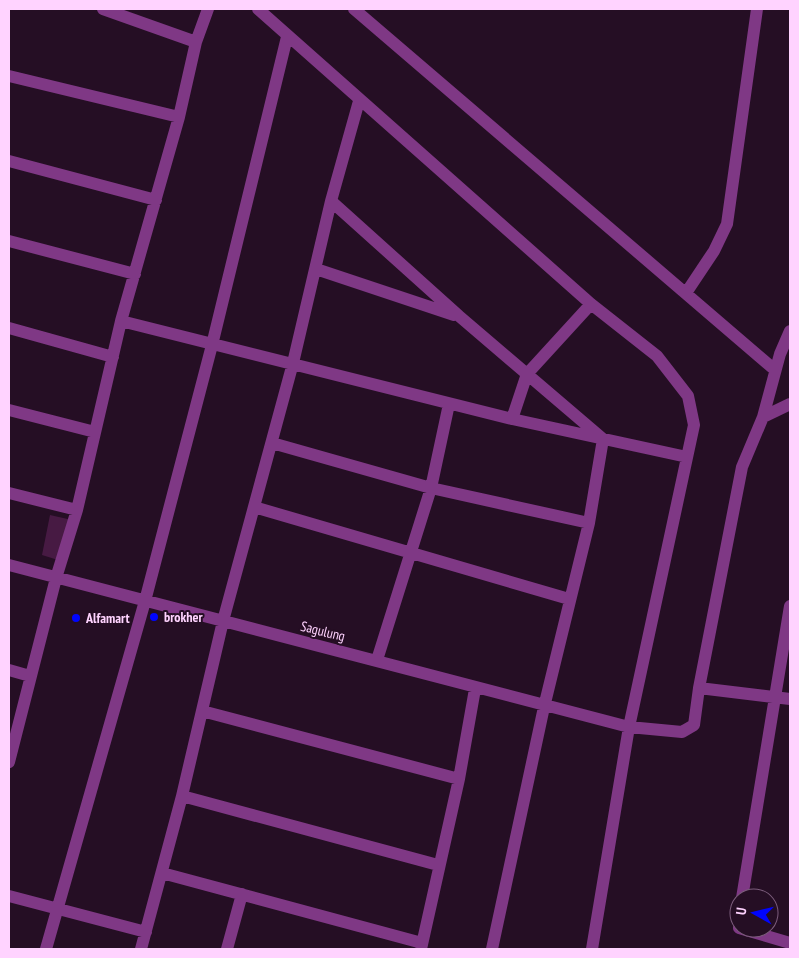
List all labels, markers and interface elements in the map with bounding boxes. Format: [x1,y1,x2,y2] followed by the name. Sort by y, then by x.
[164,608,204,626] place label: brokher
[85,609,130,627] place label: Alfamart
[148,611,160,623] marker: brokher
[70,612,82,624] marker: Alfamart
[299,617,347,645] street label: Sagulung
[729,888,779,938] north arrow
[732,906,751,916] text: U

